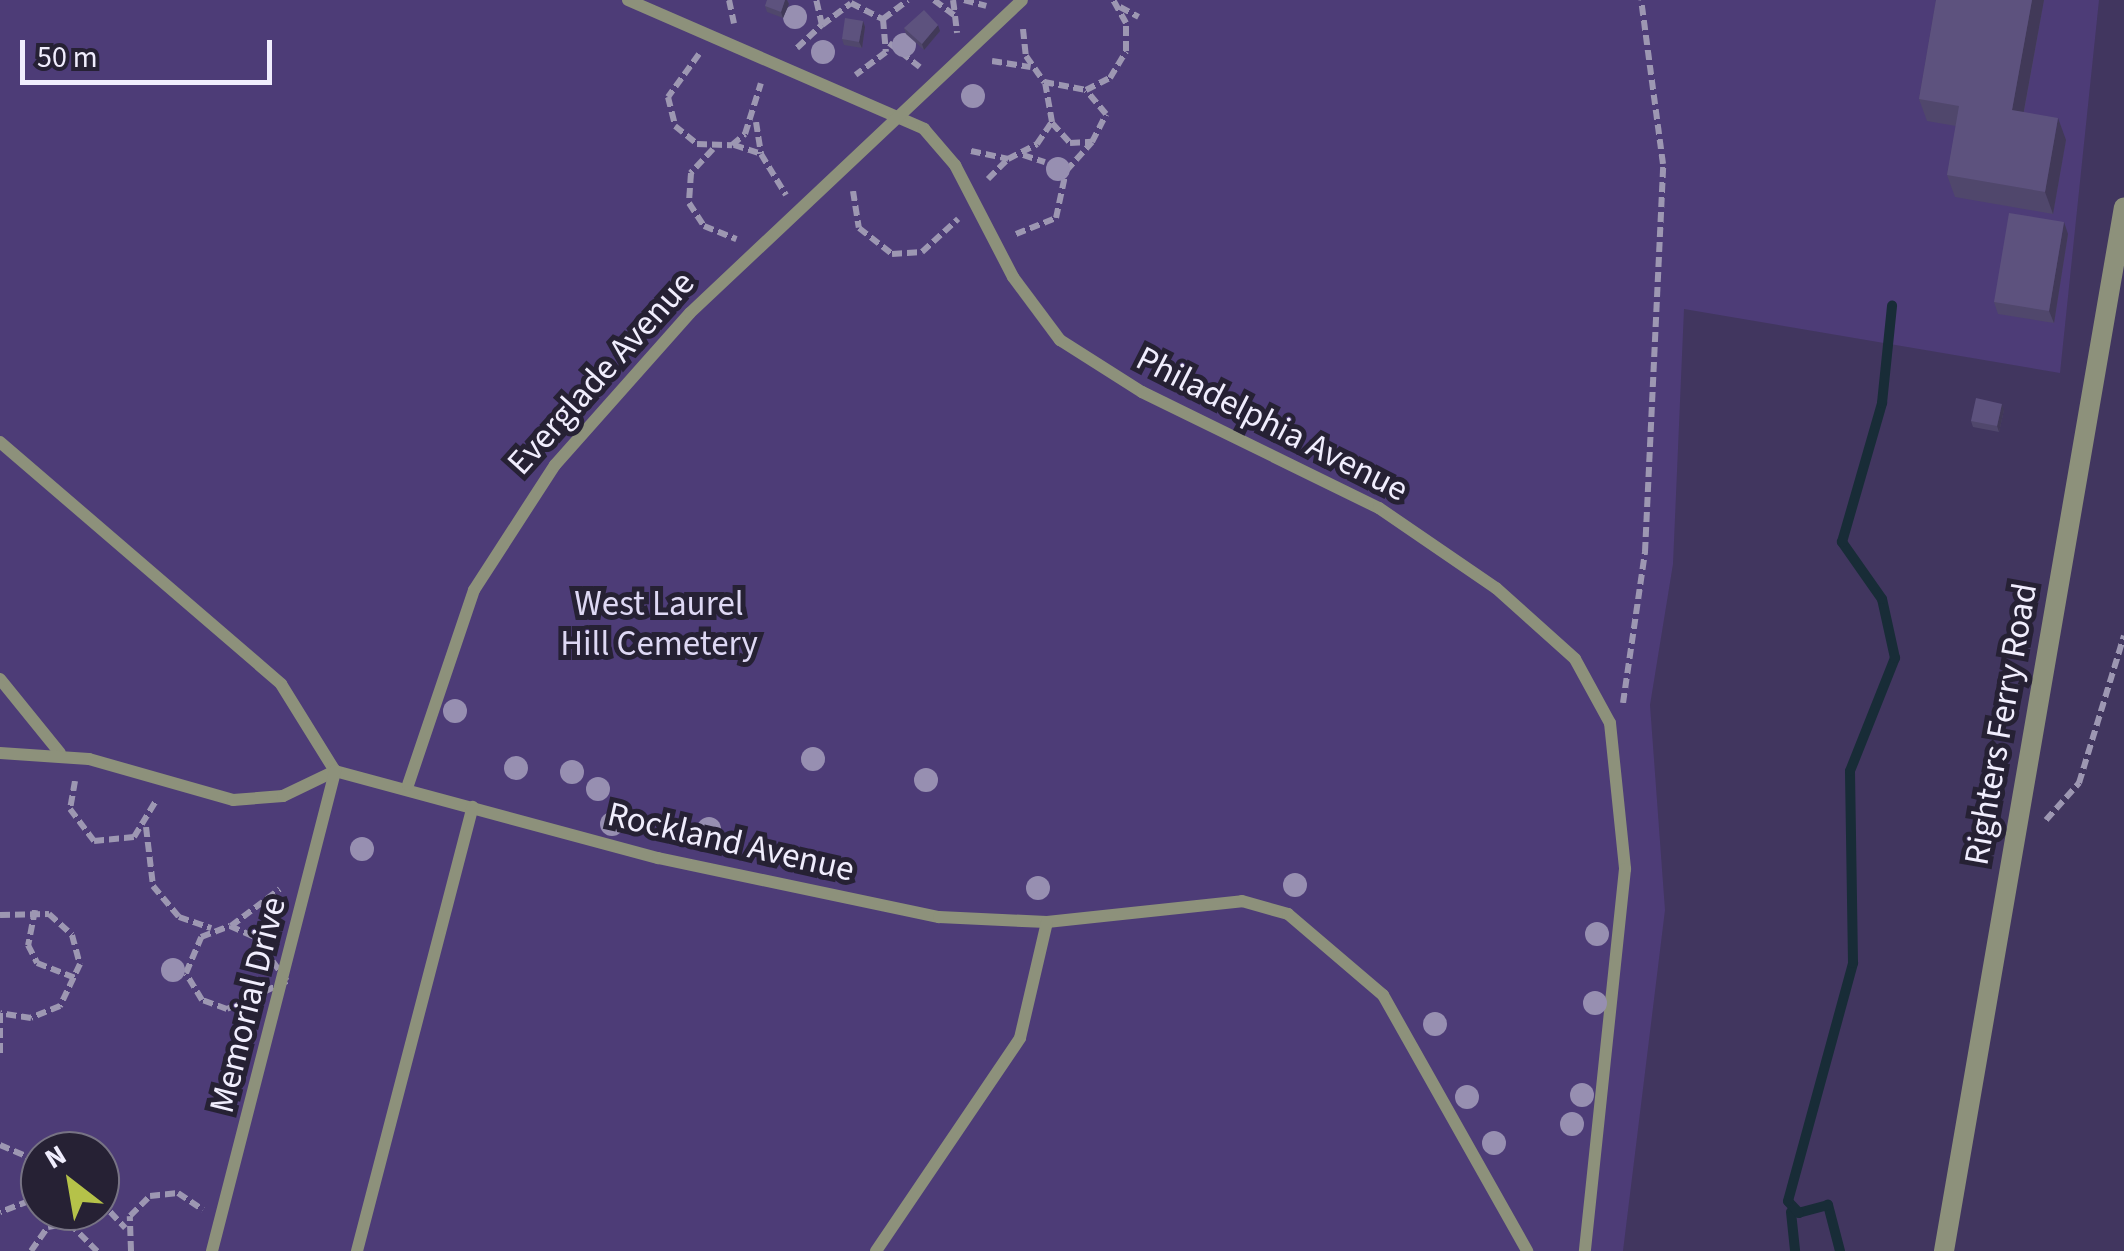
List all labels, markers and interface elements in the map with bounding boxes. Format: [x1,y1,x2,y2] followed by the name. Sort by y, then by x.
[25,20,278,82] scale bar
[37,36,98,79] text: 50 m
[499,263,703,483] street label: Everglade Avenue
[1129,337,1415,511] street label: Philadelphia Avenue
[1956,580,2046,868] street label: Righters Ferry Road
[560,583,758,665] park label: West Laurel Hill Cemetery
[604,793,858,891] street label: Rockland Avenue
[201,893,295,1117] street label: Memorial Drive
[20,1131,120,1231] north arrow
[37,1135,74,1179] text: N

